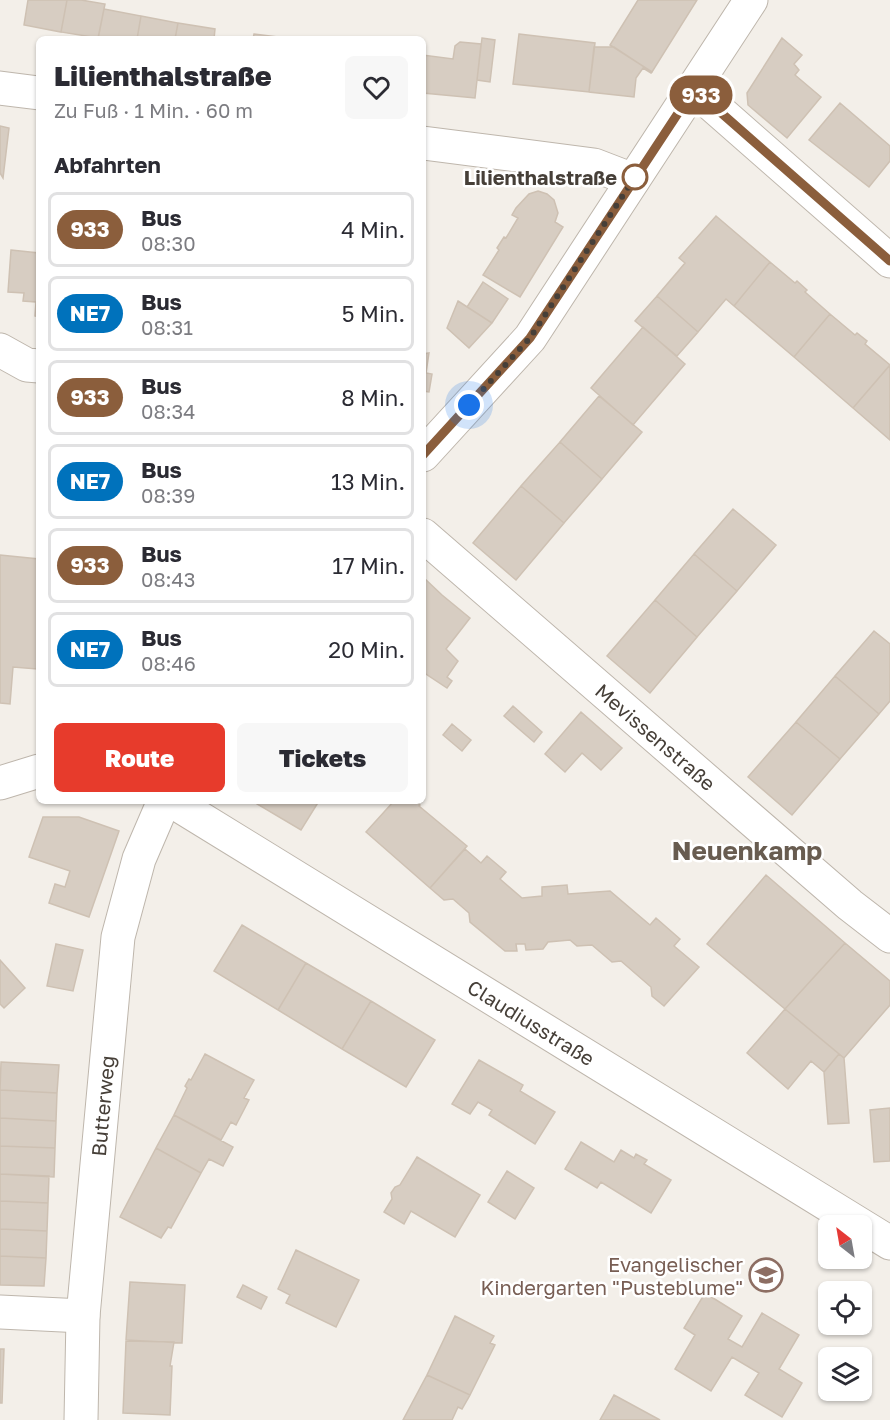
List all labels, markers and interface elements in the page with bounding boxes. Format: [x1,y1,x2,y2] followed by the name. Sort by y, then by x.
[345,56,408,119] button: heart
[54,59,272,92] text: Lilienthalstraße
[666,76,736,115] line badge: 933
[682,82,720,108] text: 933
[54,98,253,122] text: Zu Fuß · 1 Min. · 60 m
[54,151,161,178] text: Abfahrten
[622,164,648,190] marker: Lilienthalstraße
[464,165,617,189] place label: Lilienthalstraße
[141,204,182,231] text: Bus
[71,216,109,242] text: 933
[341,216,405,243] text: 4 Min.
[141,231,196,255] text: 08:30
[141,288,182,315] text: Bus
[70,300,110,326] text: NE7
[342,300,405,327] text: 5 Min.
[141,315,193,339] text: 08:31
[141,372,182,399] text: Bus
[71,384,109,410] text: 933
[341,384,405,411] text: 8 Min.
[454,390,484,420] your location
[141,399,196,423] text: 08:34
[141,456,182,483] text: Bus
[70,468,110,494] text: NE7
[331,468,405,495] text: 13 Min.
[141,483,195,507] text: 08:39
[141,540,182,567] text: Bus
[71,552,109,578] text: 933
[332,552,405,579] text: 17 Min.
[141,567,196,591] text: 08:43
[141,624,182,651] text: Bus
[70,636,110,662] text: NE7
[328,636,405,663] text: 20 Min.
[141,651,196,675] text: 08:46
[591,678,721,795] street label: Mevissenstraße
[54,723,225,792] button: Route
[237,723,408,792] button: Tickets
[672,835,822,866] district label: Neuenkamp
[464,974,599,1070] street label: Claudiusstraße
[86,1054,119,1157] street label: Butterweg
[818,1215,872,1269] north arrow
[818,1215,872,1401] map controls
[480,1252,743,1299] place label: Evangelischer Kindergarten "Pusteblume"
[748,1257,784,1293] school or university icon: Evangelischer Kindergarten "Pusteblume"
[818,1281,872,1335] button: locate
[818,1347,872,1401] button: layers

